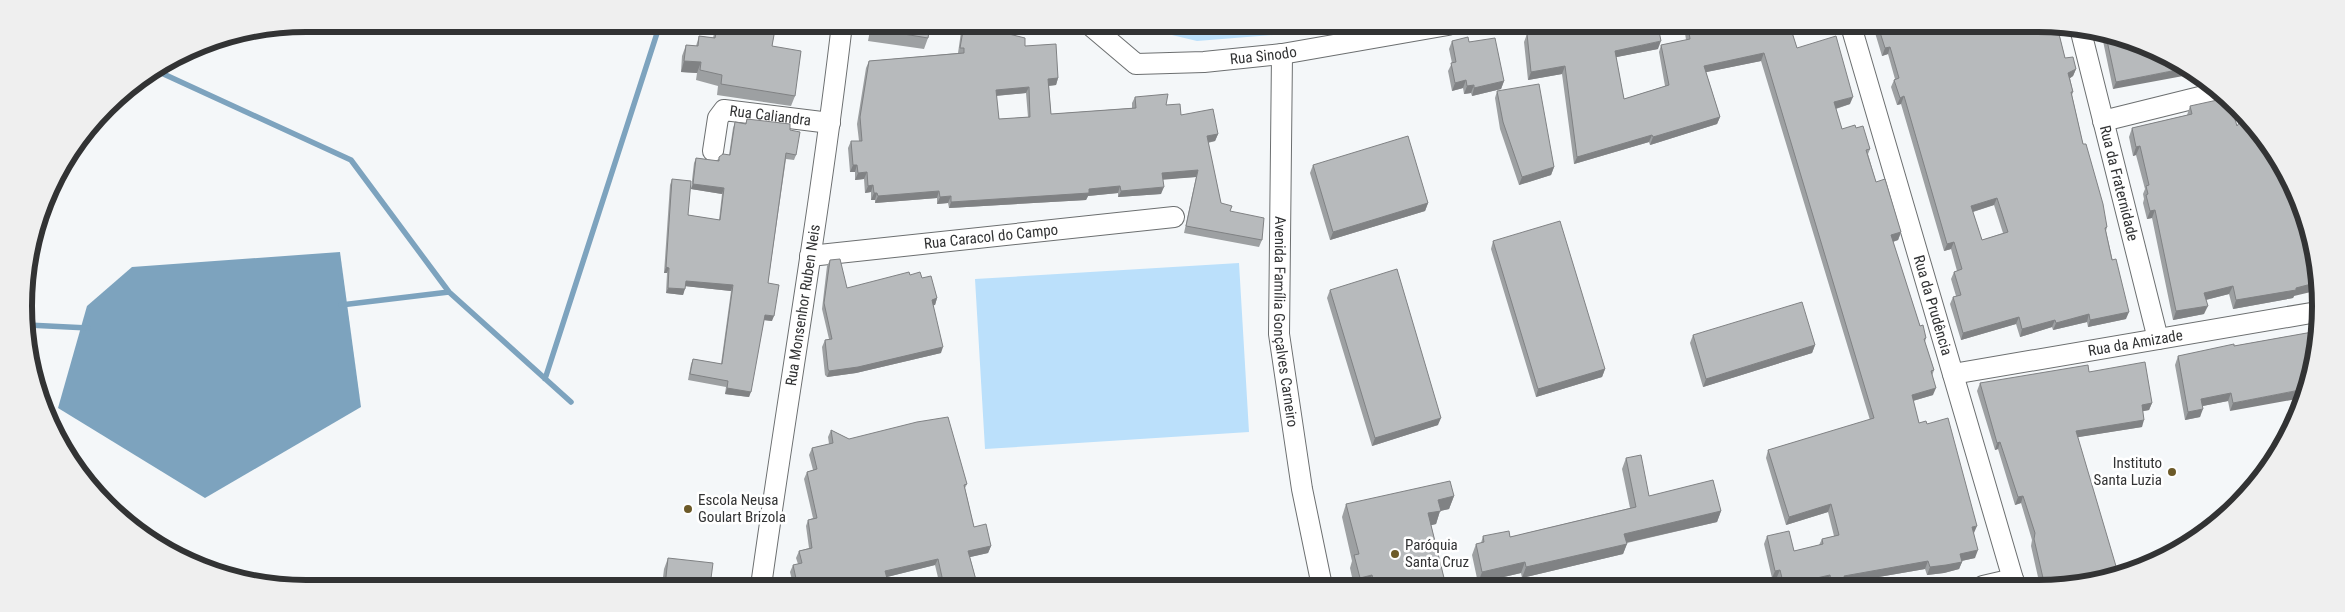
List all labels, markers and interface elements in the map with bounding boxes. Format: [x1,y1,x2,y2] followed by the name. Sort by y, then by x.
[1229,43,1298,68] street label: Rua Sinodo
[729,102,812,130] street label: Rua Caliandra
[2096,124,2142,243] street label: Rua da Fraternidade
[1270,216,1302,428] street label: Avenida Família Gonçalves Carneiro
[923,220,1059,253] street label: Rua Caracol do Campo
[782,223,824,387] street label: Rua Monsenhor Ruben Neis
[1910,253,1956,357] street label: Rua da Prudência
[2087,326,2184,360] street label: Rua da Amizade
[2093,454,2162,489] place label: Instituto Santa Luzia
[2166,466,2178,478] marker: Instituto Santa Luzia
[698,491,786,526] place label: Escola Neusa Goulart Brizola
[682,503,694,515] marker: Escola Neusa Goulart Brizola
[1405,536,1469,571] place label: Paróquia Santa Cruz
[1389,548,1401,560] marker: Paróquia Santa Cruz

